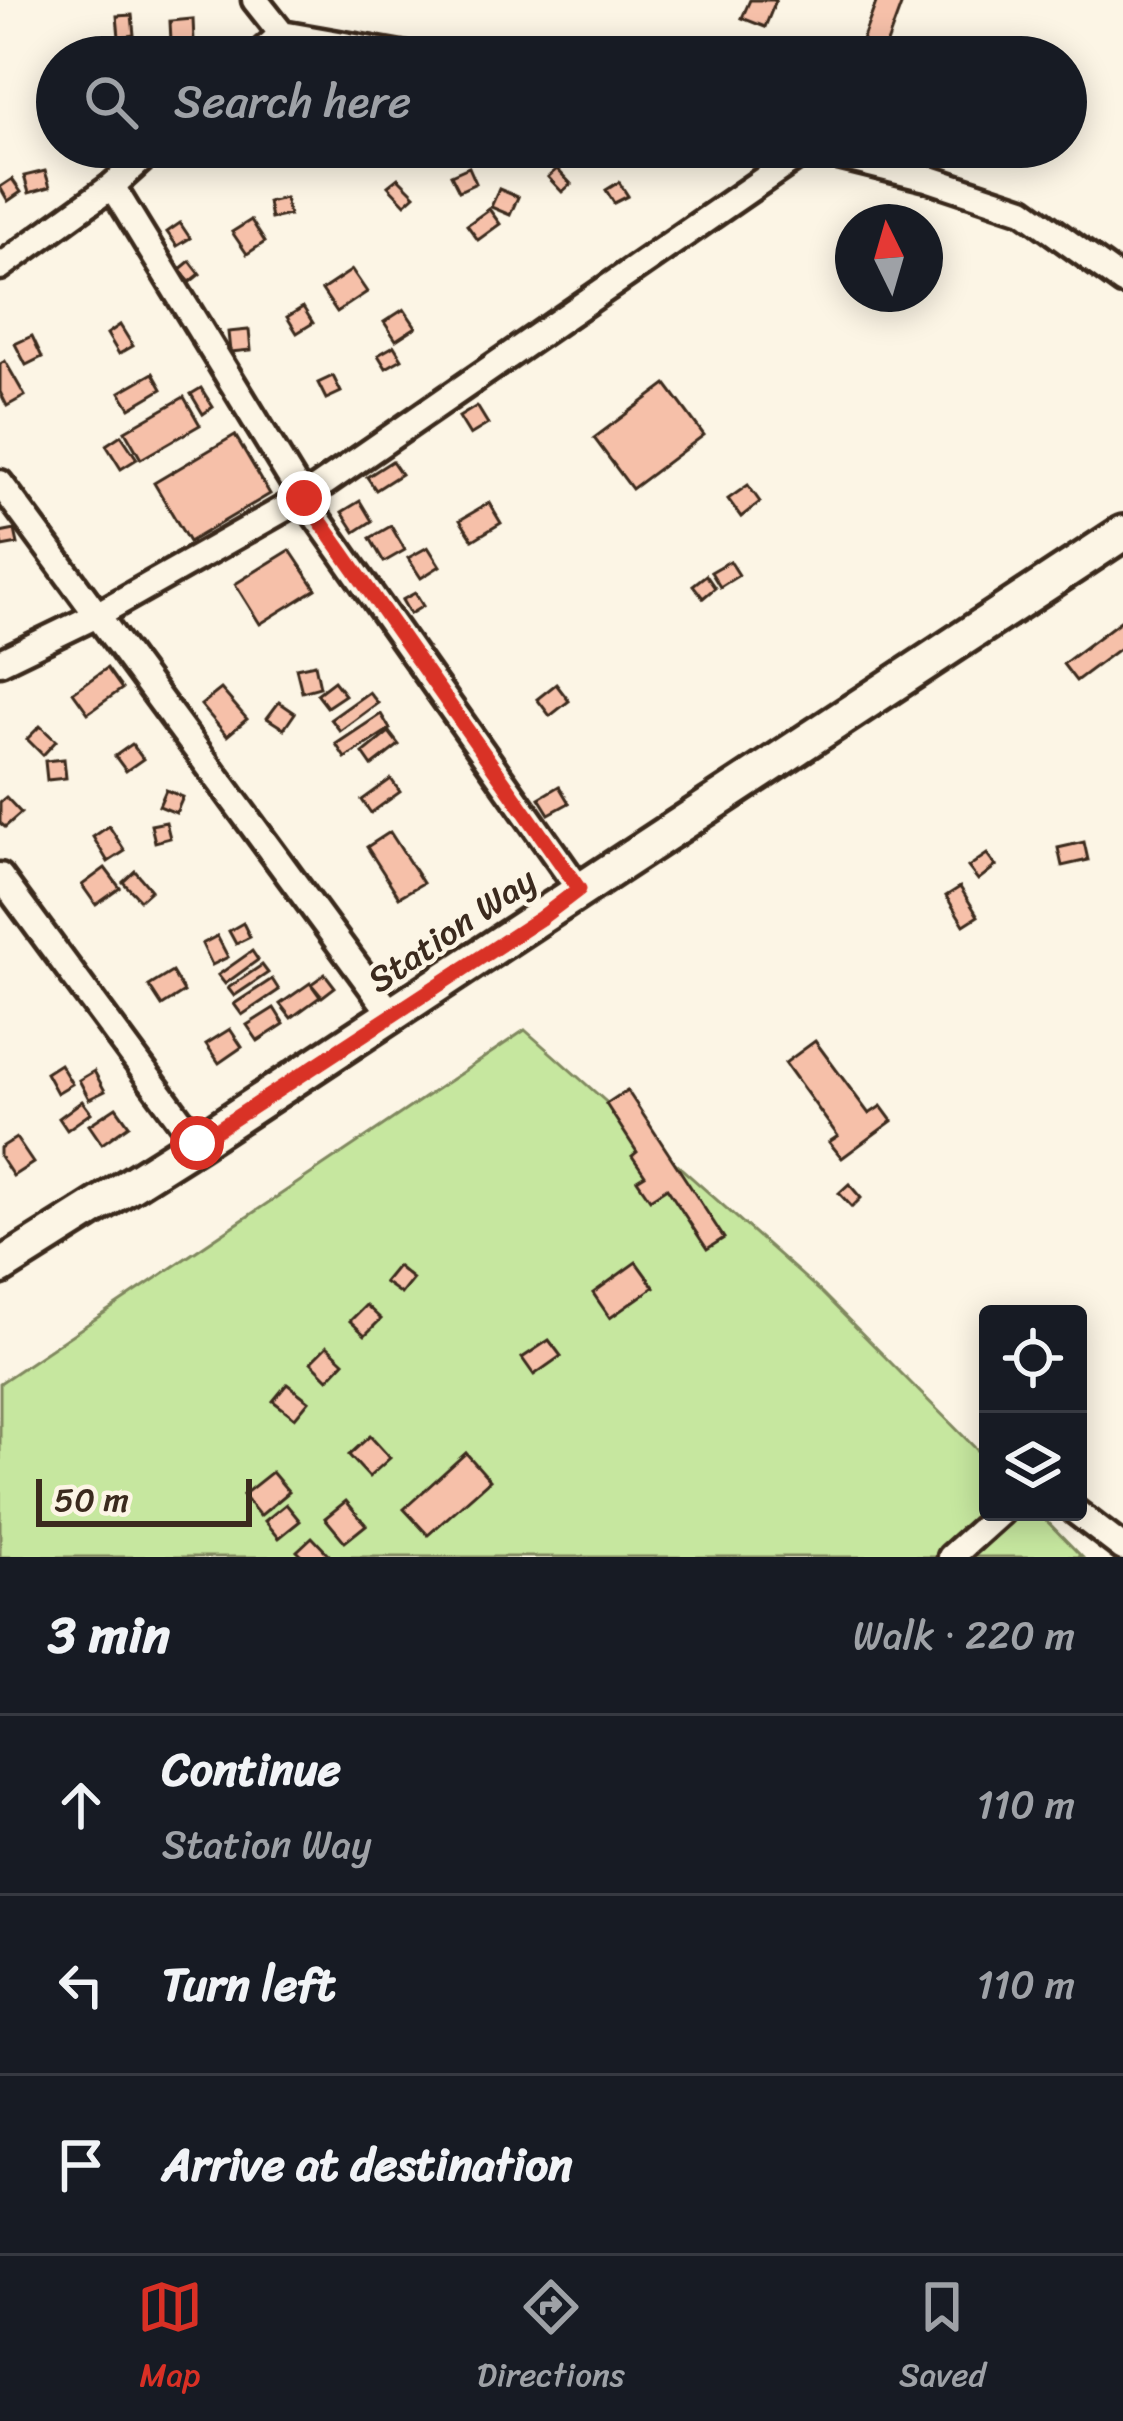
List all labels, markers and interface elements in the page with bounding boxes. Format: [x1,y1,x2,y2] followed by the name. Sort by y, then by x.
[36,36,1087,168] search box
[174,62,411,142] text: Search here
[78,69,144,135] icon: search
[835,204,943,312] north arrow
[277,471,331,525] route end
[354,849,550,1010] street label: Station Way
[170,1116,224,1170] route start
[979,1305,1087,1521] map controls
[979,1305,1087,1413] button: locate
[979,1413,1087,1521] button: layers
[54,1471,129,1529] text: 50 m
[36,1473,252,1526] scale bar
[48,1590,170,1680] text: 3 min
[853,1601,1075,1670] text: Walk · 220 m
[162,1730,341,1810] text: Continue
[977,1770,1075,1839] text: 110 m
[48,1772,114,1838] icon: ahead
[162,1810,371,1879] text: Station Way
[162,1945,335,2025] text: Turn left
[977,1950,1075,2019] text: 110 m
[48,1952,114,2018] icon: left
[162,2125,572,2205] text: Arrive at destination
[48,2132,114,2198] icon: arrive
[137,2274,203,2404] tab: Map
[477,2274,625,2404] tab: Directions
[899,2274,986,2404] tab: Saved

